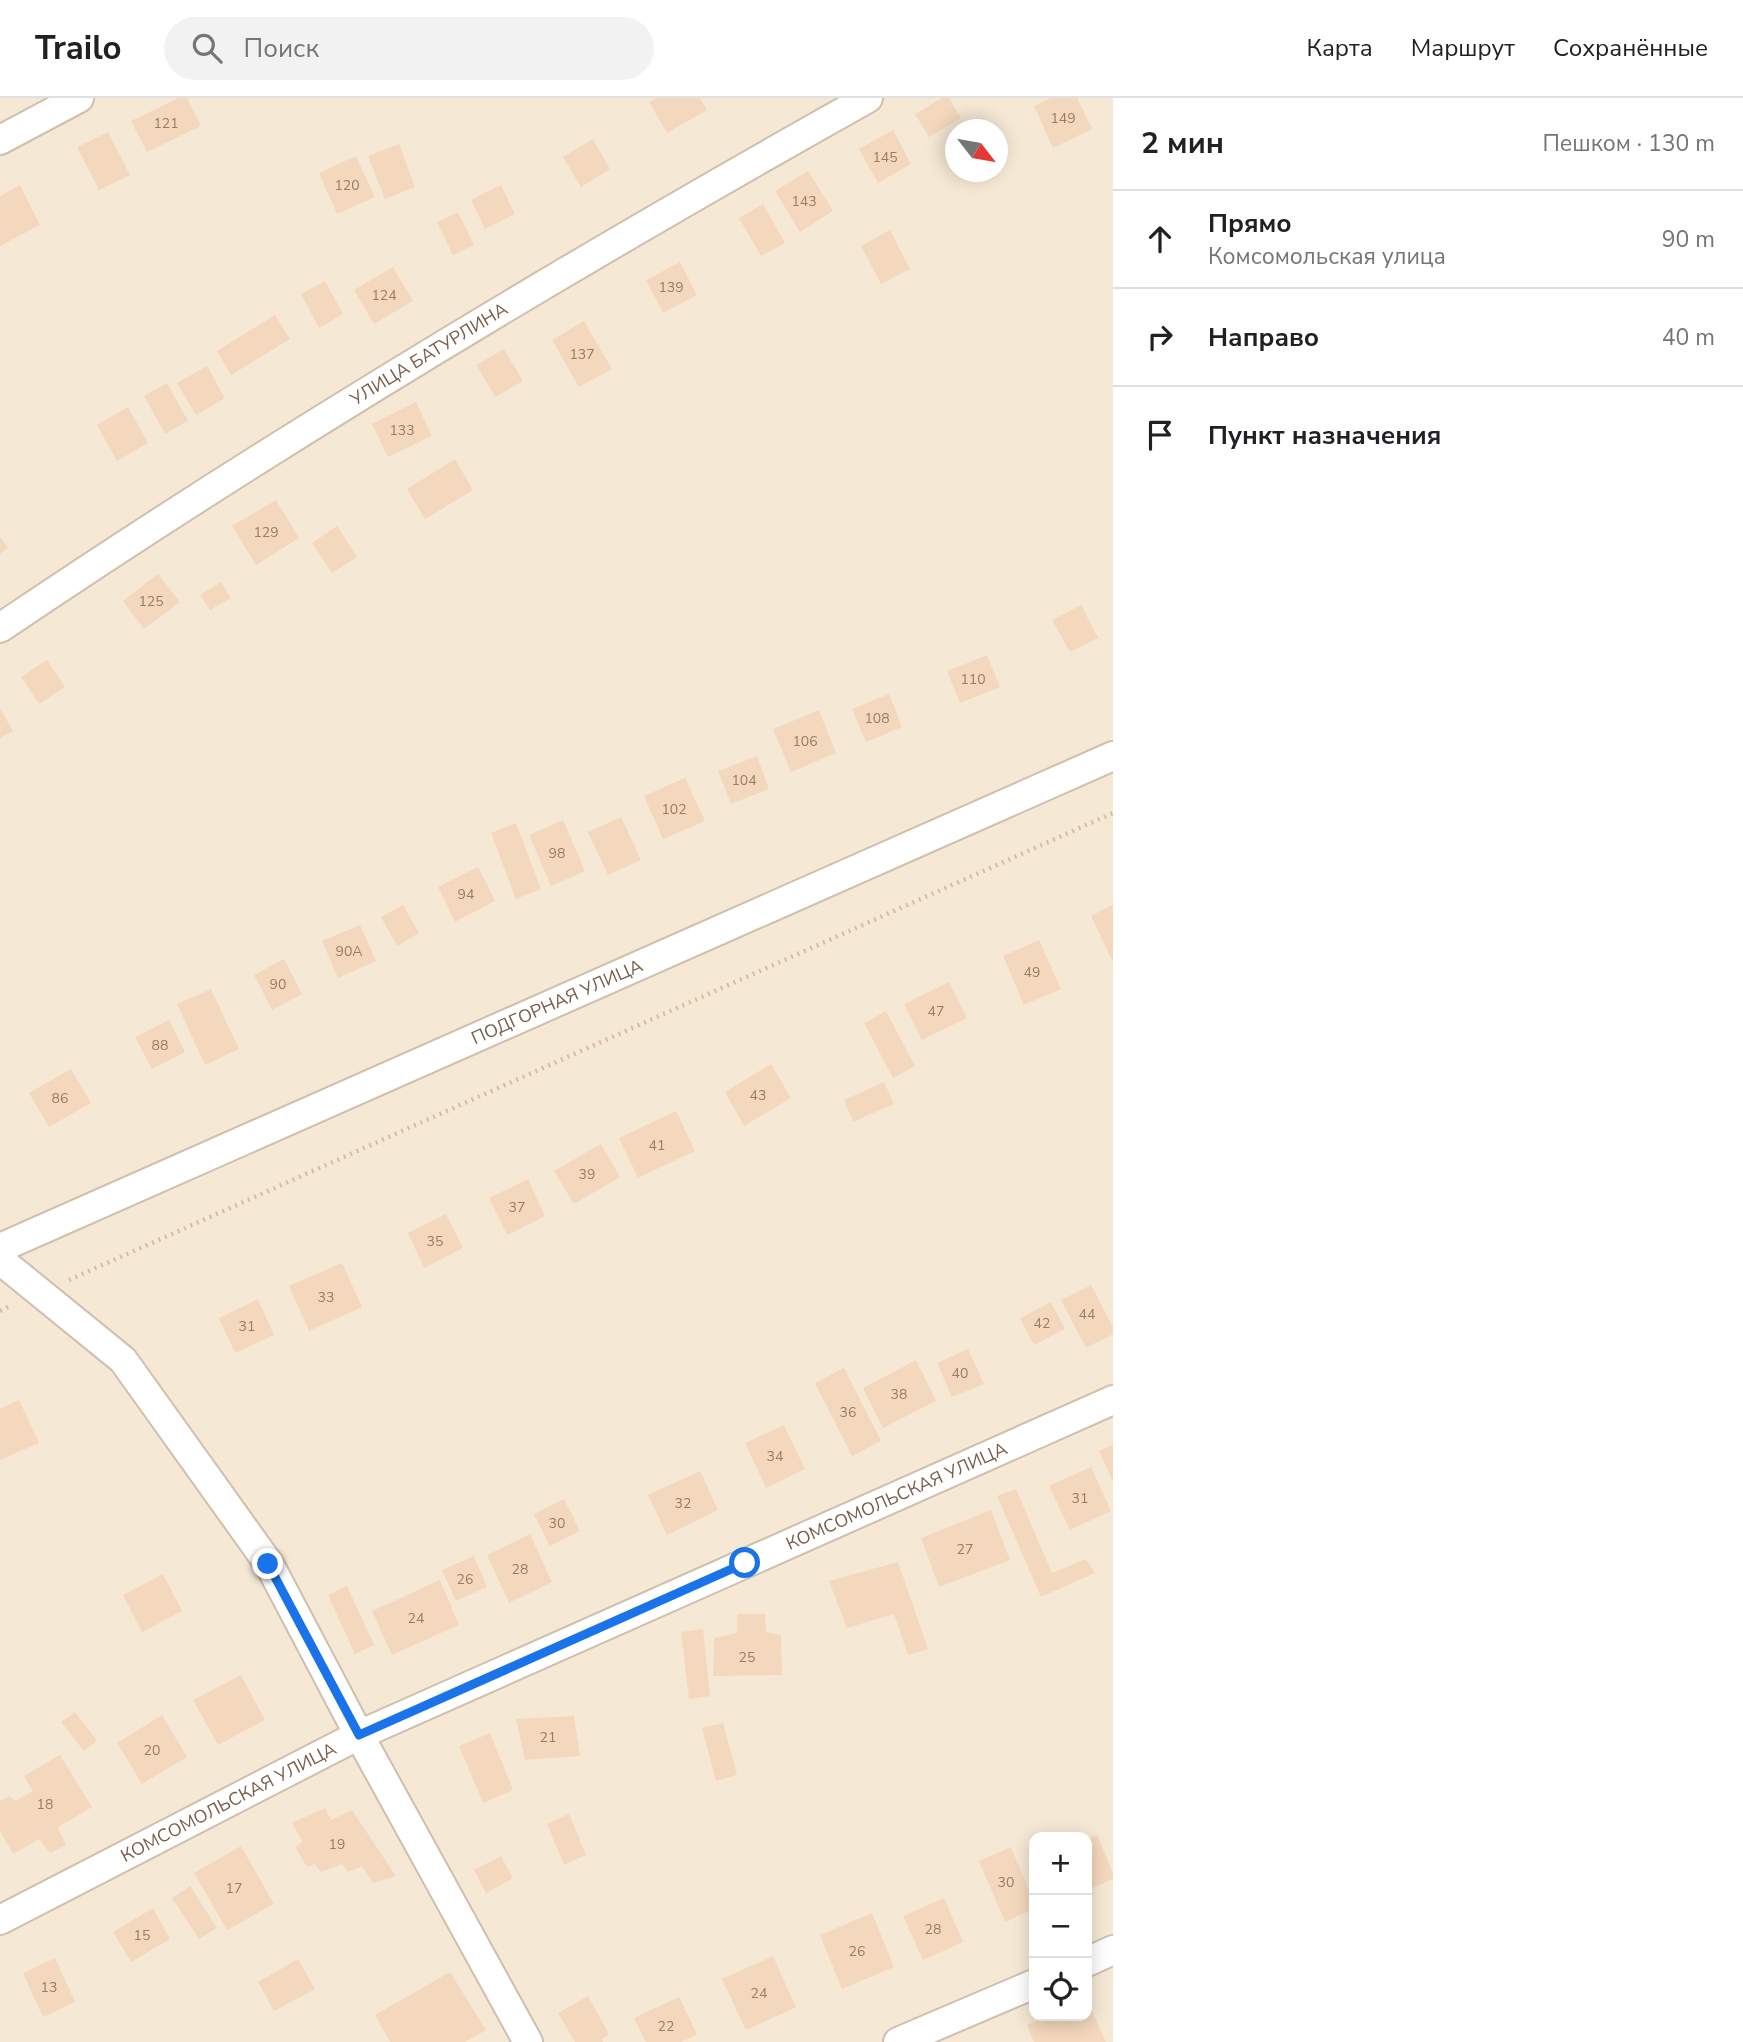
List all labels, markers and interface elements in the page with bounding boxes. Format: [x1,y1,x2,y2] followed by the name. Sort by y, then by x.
[164,17,654,80] search box
[35,26,122,71] text: Trailo
[188,29,226,67] icon: search
[244,31,319,66] text: Поиск
[1307,32,1373,64] text: Карта
[1411,32,1515,64] text: Маршрут
[1553,32,1708,64] text: Сохранённые
[1050,109,1076,128] house number: 149
[153,114,179,133] house number: 121
[945,119,1008,182] north arrow
[1141,123,1224,164] text: 2 мин
[1542,128,1715,159] text: Пешком · 130 m
[872,148,898,167] house number: 145
[334,176,360,195] house number: 120
[791,192,817,211] house number: 143
[1208,206,1292,241] text: Прямо
[1141,220,1179,258] icon: ahead
[1662,224,1715,255] text: 90 m
[1208,241,1446,272] text: Комсомольская улица
[658,278,684,297] house number: 139
[371,286,397,305] house number: 124
[345,297,512,412] street label: УЛИЦА БАТУРЛИНА
[1141,318,1179,356] icon: right
[1208,320,1319,355] text: Направо
[1662,322,1715,353] text: 40 m
[569,345,595,364] house number: 137
[1141,416,1179,454] icon: arrive
[1208,418,1441,453] text: Пункт назначения
[389,421,415,440] house number: 133
[253,523,279,542] house number: 129
[138,592,164,611] house number: 125
[960,670,986,689] house number: 110
[864,709,890,728] house number: 108
[792,732,818,751] house number: 106
[731,771,757,790] house number: 104
[661,800,687,819] house number: 102
[549,844,565,863] house number: 98
[458,885,474,904] house number: 94
[335,942,363,961] house number: 90А
[468,953,646,1050] street label: ПОДГОРНАЯ УЛИЦА
[1024,963,1040,982] house number: 49
[270,975,286,994] house number: 90
[928,1002,944,1021] house number: 47
[152,1036,168,1055] house number: 88
[750,1086,766,1105] house number: 43
[52,1089,68,1108] house number: 86
[649,1136,665,1155] house number: 41
[579,1165,595,1184] house number: 39
[509,1198,525,1217] house number: 37
[427,1232,443,1251] house number: 35
[318,1288,334,1307] house number: 33
[1079,1305,1095,1324] house number: 44
[1034,1314,1050,1333] house number: 42
[239,1317,255,1336] house number: 31
[952,1364,968,1383] house number: 40
[891,1385,907,1404] house number: 38
[840,1403,856,1422] house number: 36
[782,1437,1011,1556] street label: КОМСОМОЛЬСКАЯ УЛИЦА
[767,1447,783,1466] house number: 34
[1072,1489,1088,1508] house number: 31
[675,1494,691,1513] house number: 32
[549,1514,565,1533] house number: 30
[957,1540,973,1559] house number: 27
[729,1547,760,1578] route start
[252,1548,283,1579] route end
[512,1560,528,1579] house number: 28
[457,1570,473,1589] house number: 26
[408,1609,424,1628] house number: 24
[739,1648,755,1667] house number: 25
[540,1728,556,1747] house number: 21
[116,1737,340,1868] street label: КОМСОМОЛЬСКАЯ УЛИЦА
[144,1741,160,1760] house number: 20
[37,1795,53,1814] house number: 18
[1029,1832,1092,2021] map controls
[1029,1832,1092,1895] button: +
[329,1835,345,1854] house number: 19
[998,1873,1014,1892] house number: 30
[226,1879,242,1898] house number: 17
[1029,1895,1092,1958] button: −
[925,1920,941,1939] house number: 28
[134,1926,150,1945] house number: 15
[849,1942,865,1961] house number: 26
[1029,1958,1092,2021] button: locate
[41,1978,57,1997] house number: 13
[751,1984,767,2003] house number: 24
[658,2017,674,2036] house number: 22

